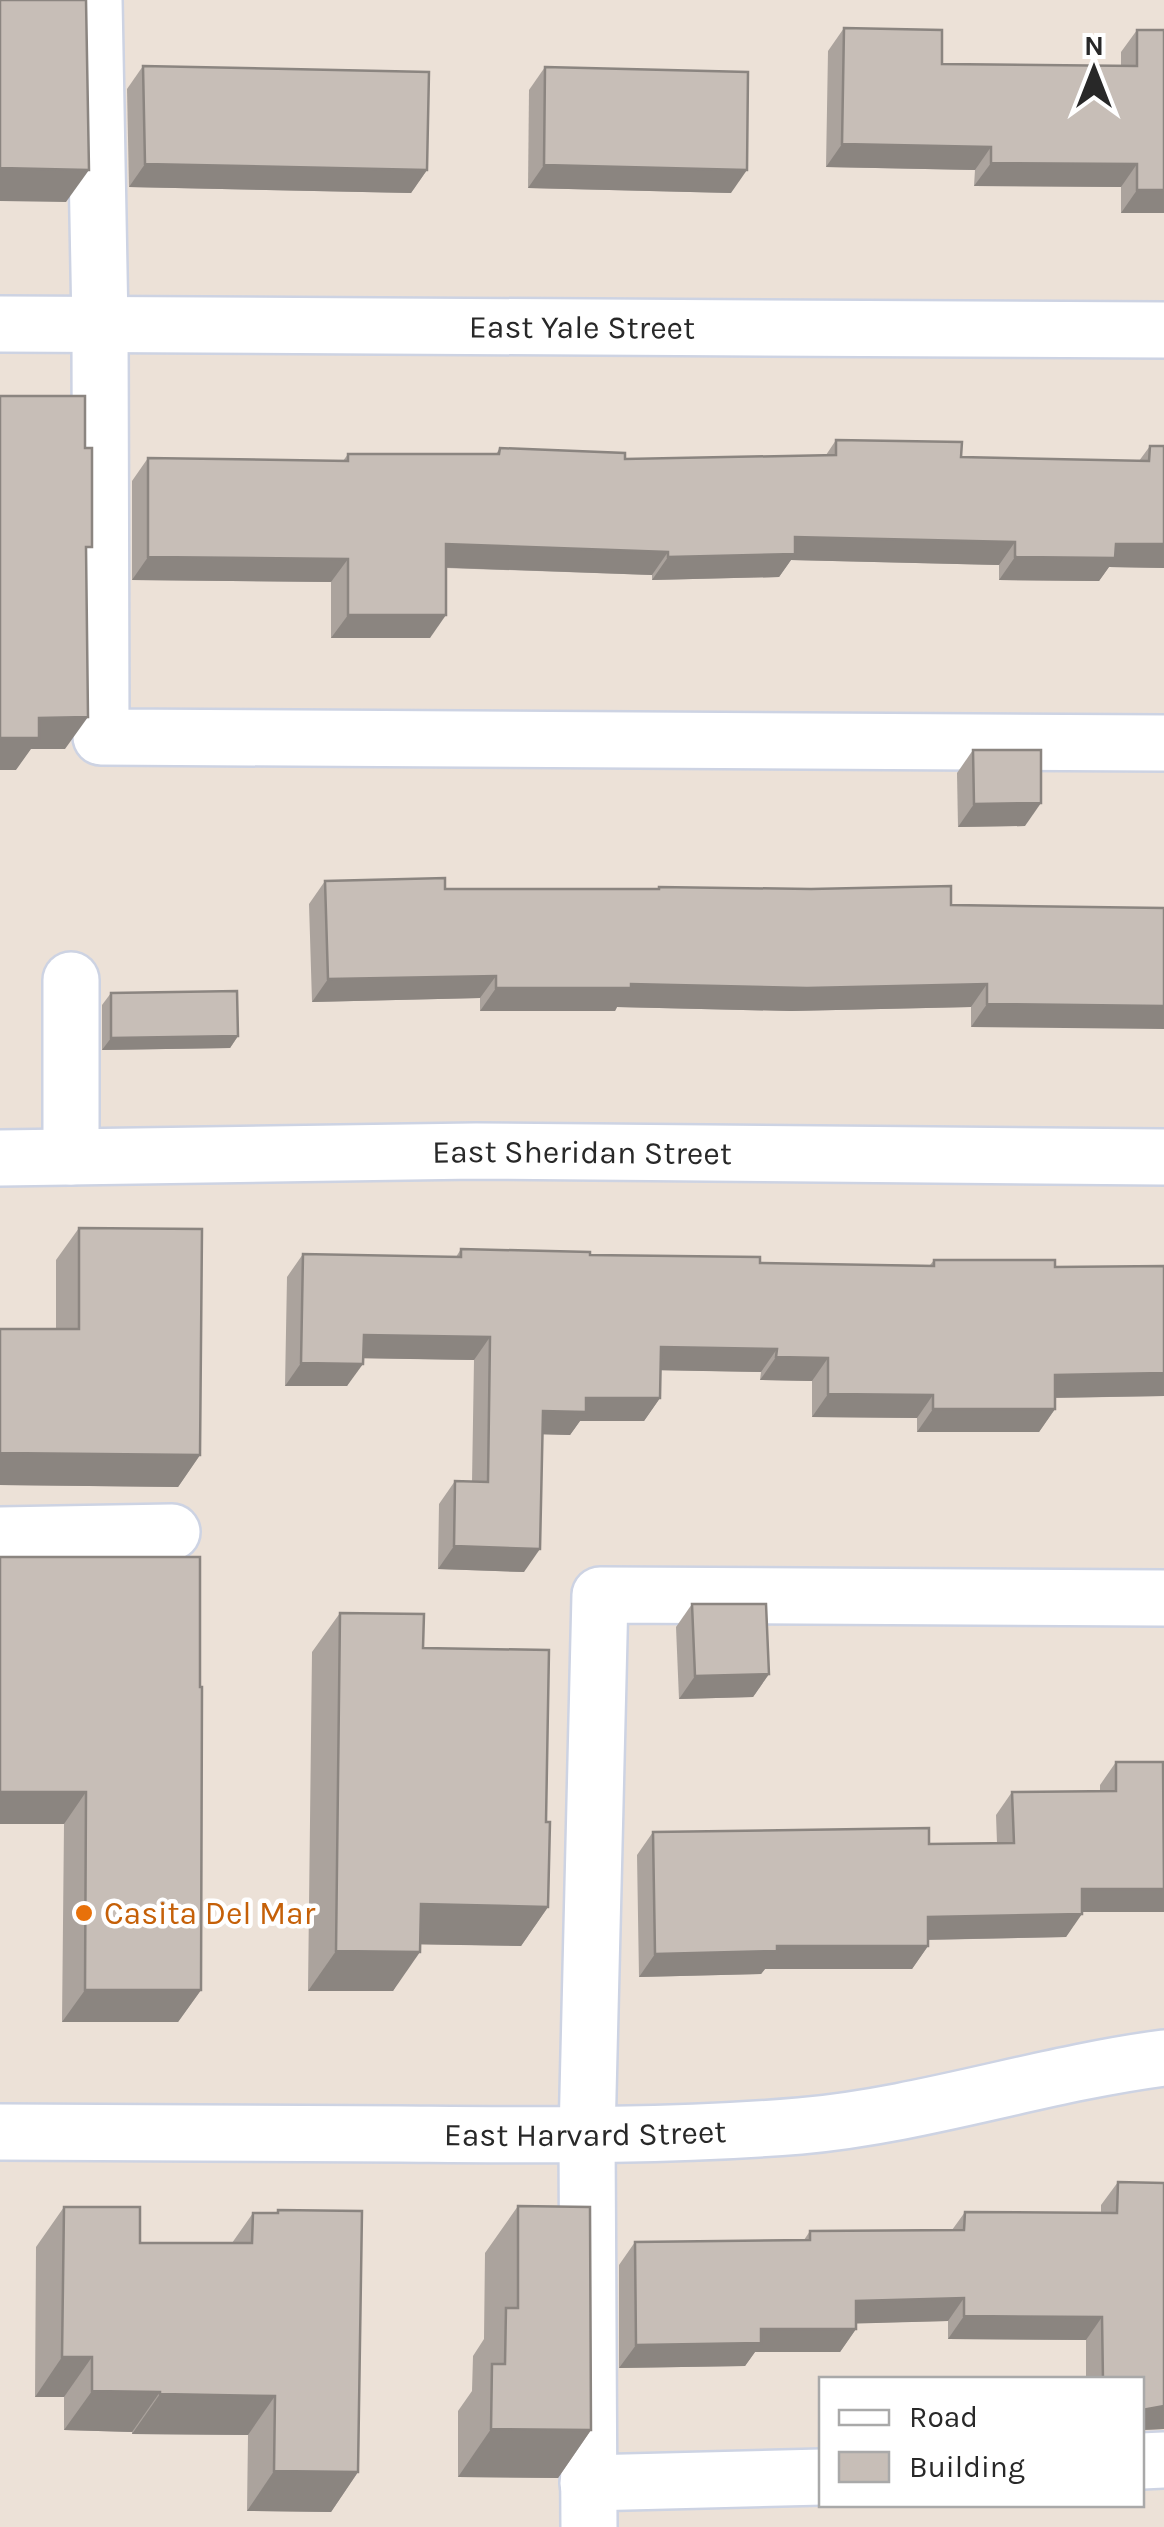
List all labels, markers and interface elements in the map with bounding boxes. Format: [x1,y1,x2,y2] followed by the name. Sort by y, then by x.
[1044,20,1144,120] north arrow
[1084,29,1104,62] text: N
[469,308,695,346] street label: East Yale Street
[432,1132,732,1172] street label: East Sheridan Street
[104,1895,316,1932] place label: Casita Del Mar
[73,1902,95,1924] marker: Casita Del Mar
[444,2112,727,2153] street label: East Harvard Street
[819,2377,1144,2507] legend
[909,2399,978,2435] text: Road
[909,2449,1025,2485] text: Building

